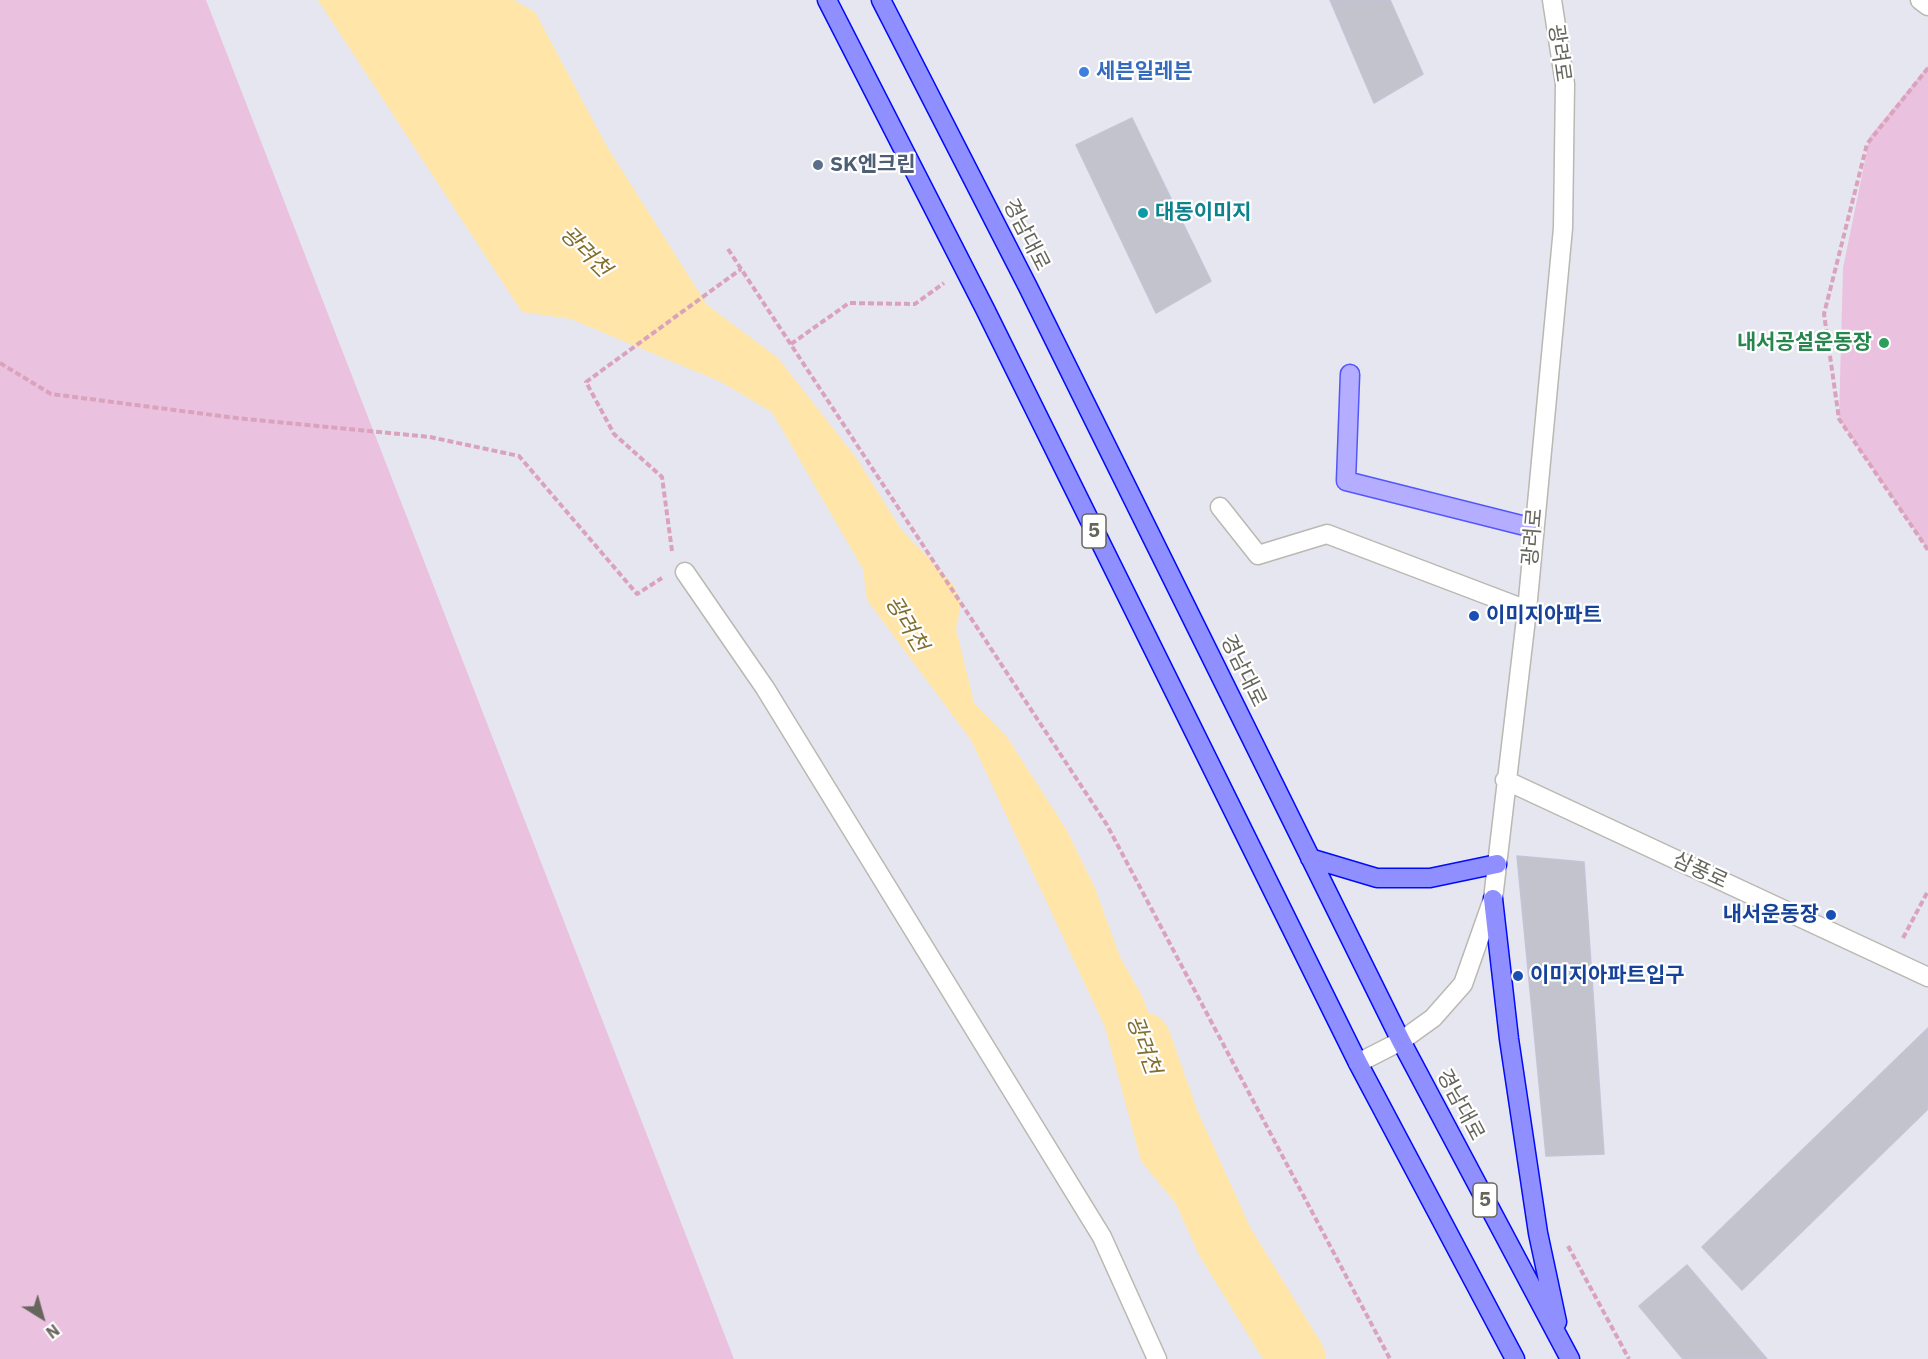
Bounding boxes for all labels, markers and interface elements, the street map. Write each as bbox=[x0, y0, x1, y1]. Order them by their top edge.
street label: 광려로 bbox=[1542, 23, 1576, 83]
place label: 세븐일레븐 bbox=[1096, 59, 1193, 85]
marker: 세븐일레븐 bbox=[1077, 65, 1091, 79]
place label: SK엔크린 bbox=[830, 152, 916, 178]
marker: SK엔크린 bbox=[811, 158, 825, 172]
street label: 경남대로 bbox=[997, 195, 1055, 275]
place label: 대동이미지 bbox=[1155, 200, 1252, 226]
marker: 대동이미지 bbox=[1136, 206, 1150, 220]
water label: 광려천 bbox=[554, 221, 616, 283]
place label: 내서공설운동장 bbox=[1737, 330, 1872, 356]
marker: 내서공설운동장 bbox=[1877, 336, 1891, 350]
street label: 광려로 bbox=[1518, 507, 1548, 567]
road number: 5 bbox=[1082, 514, 1106, 548]
water label: 광려천 bbox=[879, 591, 933, 657]
place label: 이미지아파트 bbox=[1486, 603, 1602, 629]
marker: 이미지아파트 bbox=[1467, 609, 1481, 623]
street label: 경남대로 bbox=[1215, 631, 1271, 711]
street label: 삼풍로 bbox=[1668, 847, 1732, 895]
place label: 내서운동장 bbox=[1722, 902, 1819, 928]
marker: 내서운동장 bbox=[1824, 908, 1838, 922]
place label: 이미지아파트입구 bbox=[1530, 963, 1685, 989]
marker: 이미지아파트입구 bbox=[1511, 969, 1525, 983]
water label: 광려천 bbox=[1120, 1012, 1166, 1078]
street label: 경남대로 bbox=[1431, 1065, 1489, 1145]
road number: 5 bbox=[1473, 1183, 1497, 1217]
north arrow bbox=[12, 1287, 72, 1347]
text: N bbox=[42, 1320, 63, 1343]

